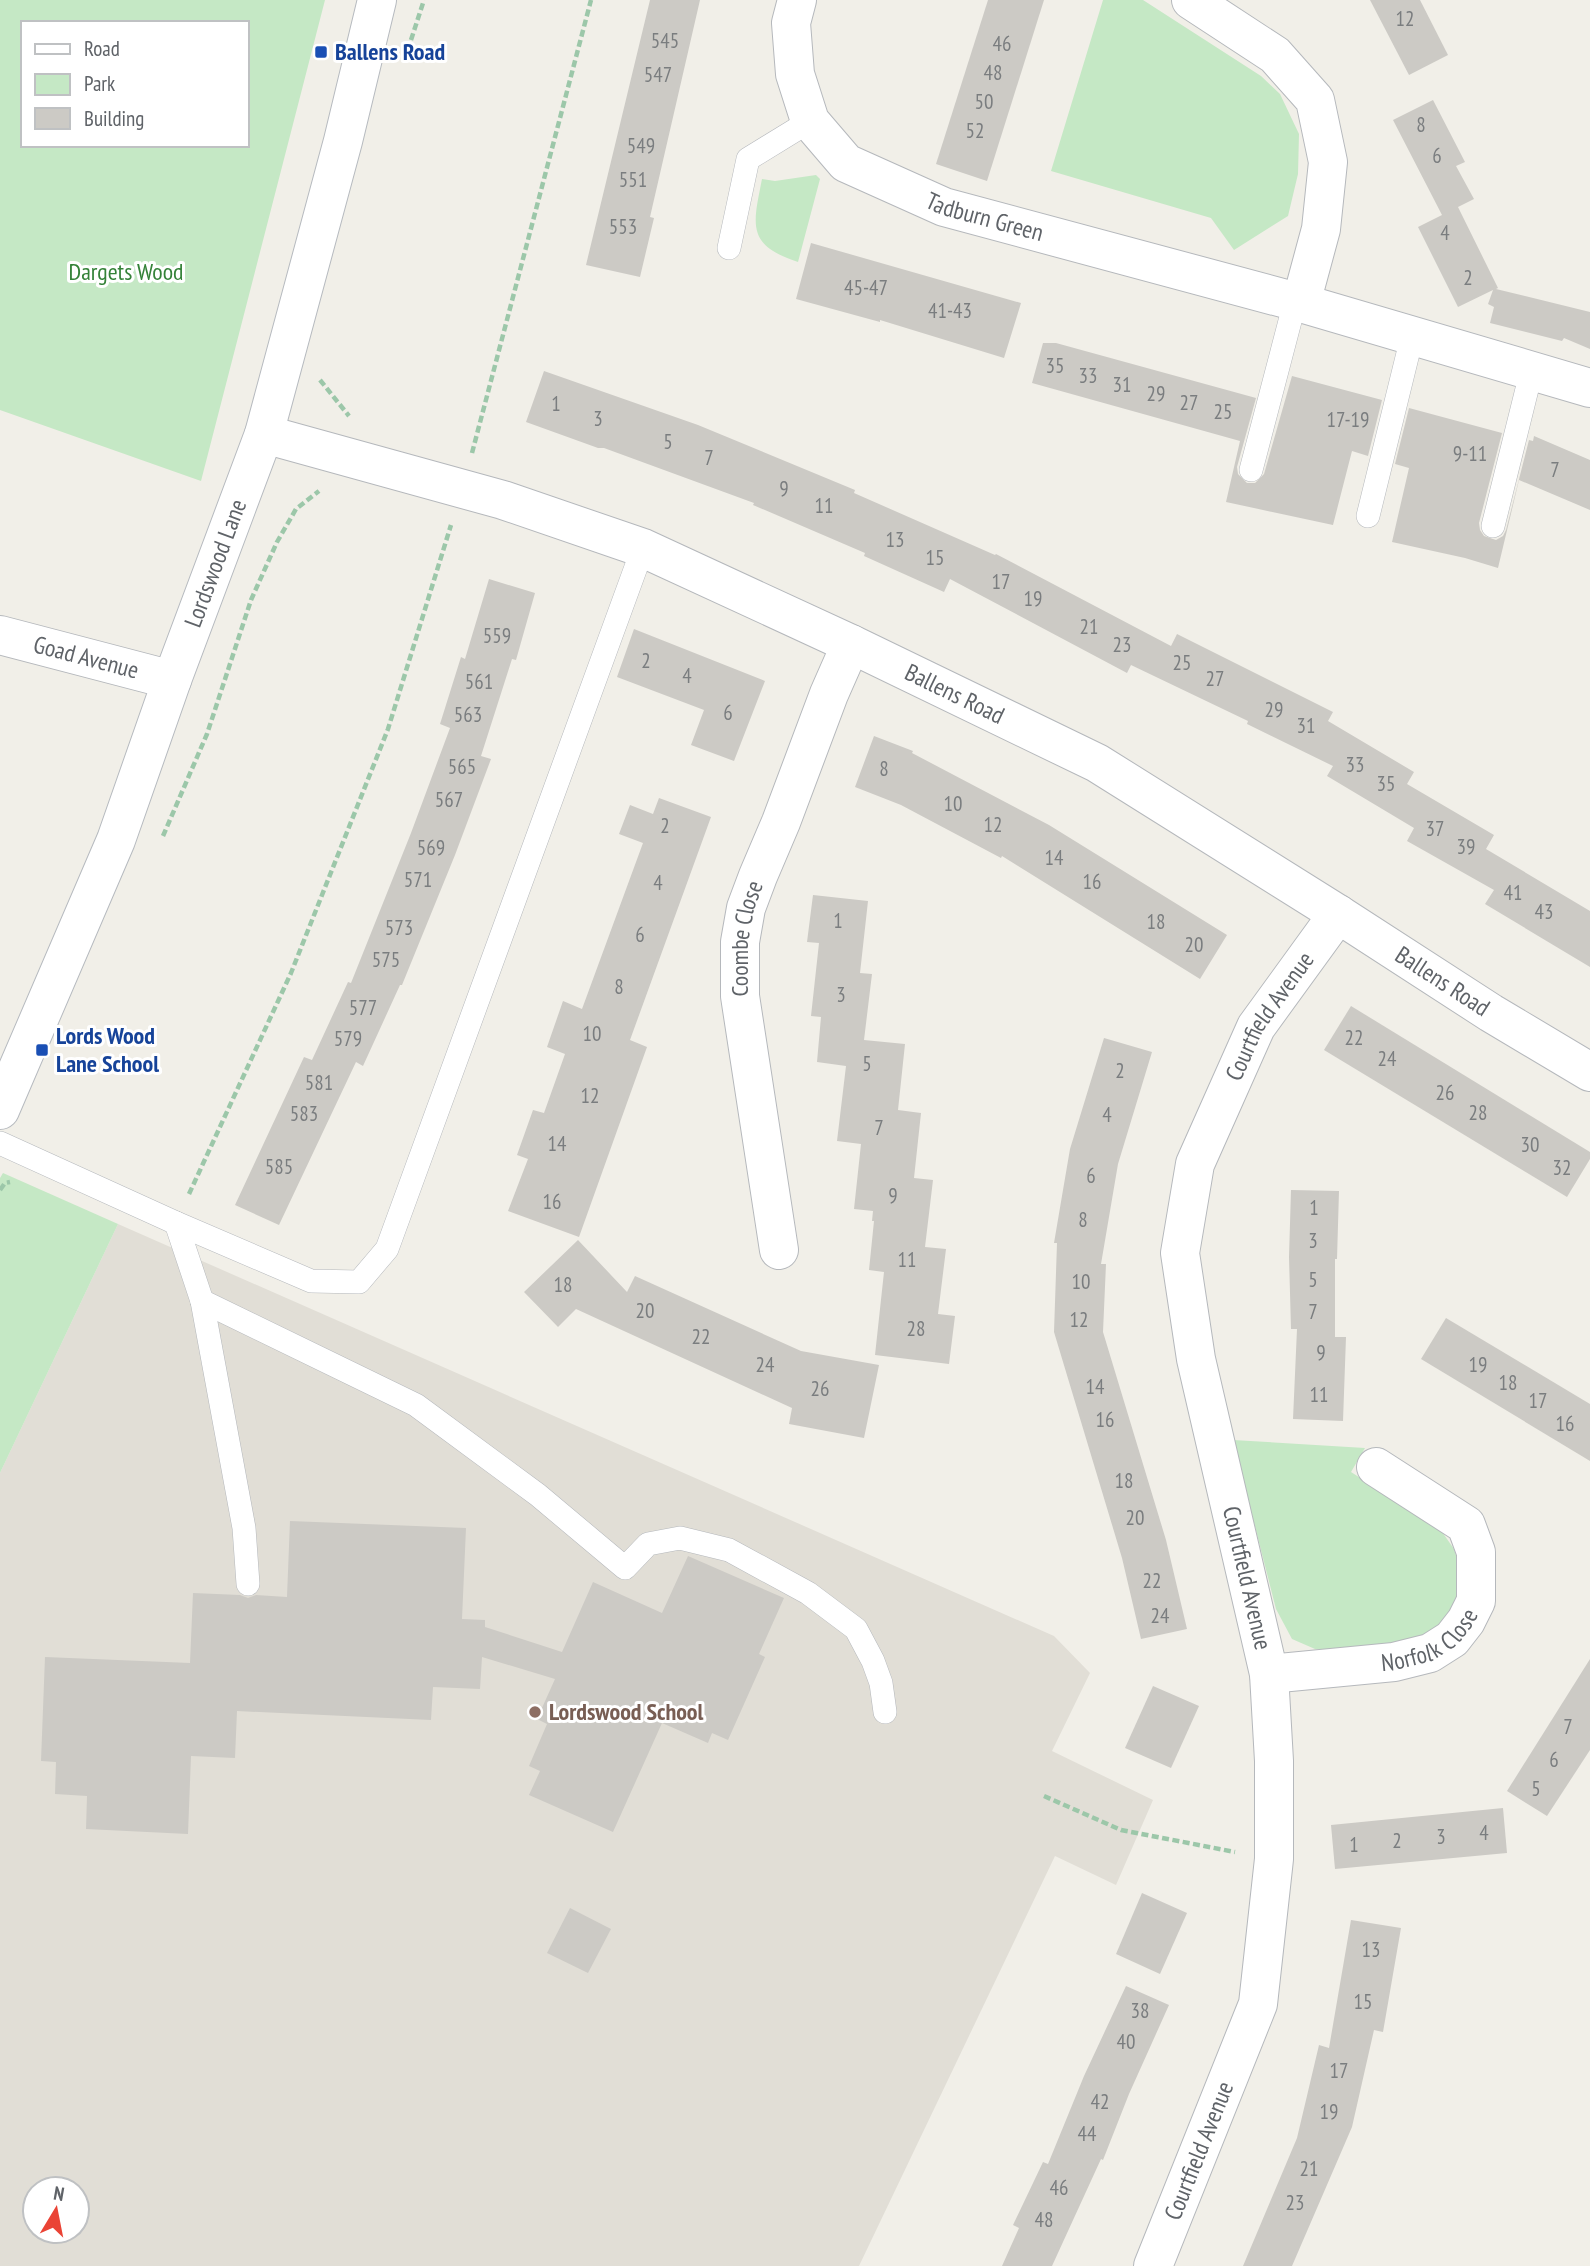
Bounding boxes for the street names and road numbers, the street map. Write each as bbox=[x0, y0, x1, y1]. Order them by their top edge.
street label: Tadburn Green bbox=[921, 185, 1047, 248]
street label: Lordswood Lane bbox=[177, 495, 253, 631]
street label: Goad Avenue bbox=[30, 628, 142, 686]
street label: Ballens Road bbox=[900, 656, 1010, 731]
street label: Coombe Close bbox=[724, 876, 770, 997]
street label: Ballens Road bbox=[1389, 939, 1496, 1023]
street label: Courtfield Avenue bbox=[1218, 945, 1321, 1085]
street label: Courtfield Avenue bbox=[1216, 1503, 1279, 1653]
street label: Norfolk Close bbox=[1380, 1603, 1485, 1678]
street label: Courtfield Avenue bbox=[1157, 2077, 1240, 2224]

